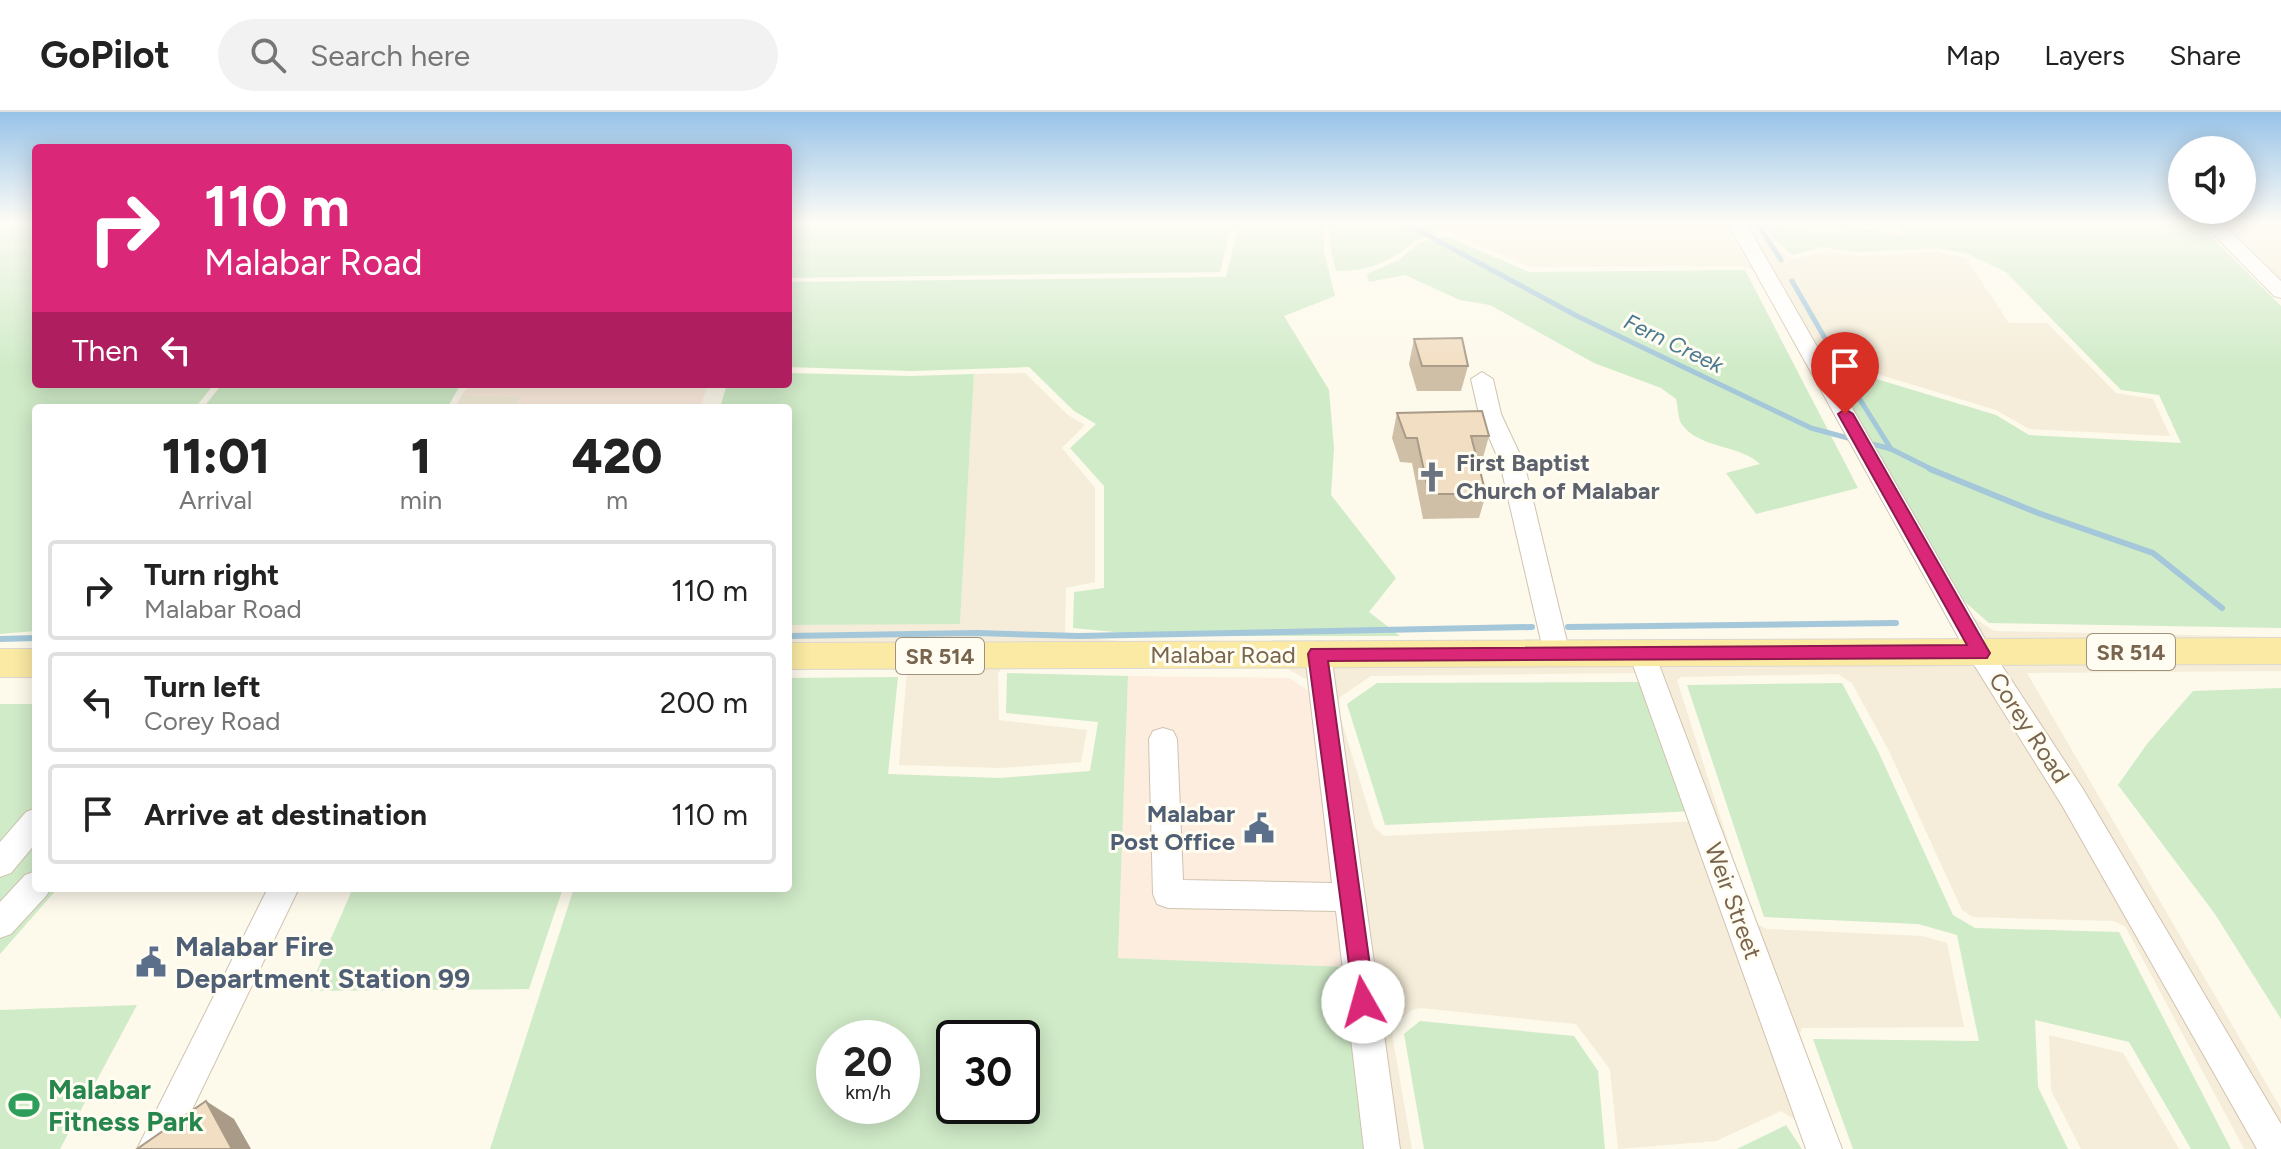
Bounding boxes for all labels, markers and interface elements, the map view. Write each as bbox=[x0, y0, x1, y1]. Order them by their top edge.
search box bbox=[218, 19, 778, 91]
text: GoPilot bbox=[40, 32, 170, 78]
icon: search bbox=[246, 33, 290, 77]
text: Search here bbox=[310, 37, 470, 74]
text: Map bbox=[1946, 38, 2000, 72]
text: Layers bbox=[2044, 38, 2125, 72]
text: Share bbox=[2169, 38, 2241, 72]
map controls bbox=[2168, 136, 2256, 224]
button: sound bbox=[2168, 136, 2256, 224]
text: 110 m bbox=[204, 173, 350, 240]
icon: right bbox=[72, 176, 176, 280]
text: Malabar Road bbox=[204, 241, 422, 284]
water label: Fern Creek bbox=[1620, 308, 1729, 380]
icon: left bbox=[154, 328, 198, 372]
text: Then bbox=[72, 332, 138, 369]
pin bbox=[1811, 332, 1879, 414]
icon: arrive bbox=[1823, 344, 1867, 388]
text: 11:01 bbox=[162, 427, 270, 485]
text: 1 bbox=[411, 427, 431, 485]
text: 420 bbox=[572, 427, 662, 485]
place label: First Baptist Church of Malabar bbox=[1456, 448, 1660, 505]
church icon: First Baptist Church of Malabar bbox=[1415, 460, 1449, 494]
text: Arrival bbox=[179, 484, 253, 516]
text: min bbox=[400, 484, 442, 516]
text: m bbox=[606, 484, 628, 516]
text: Turn right bbox=[144, 556, 279, 593]
icon: right bbox=[76, 568, 120, 612]
text: 110 m bbox=[671, 572, 748, 609]
text: Malabar Road bbox=[144, 593, 302, 625]
road number: SR 514 bbox=[2087, 634, 2175, 670]
road number: SR 514 bbox=[896, 638, 984, 674]
street label: Malabar Road bbox=[1150, 640, 1296, 669]
street label: Corey Road bbox=[1983, 667, 2076, 788]
text: Turn left bbox=[144, 668, 261, 705]
icon: left bbox=[76, 680, 120, 724]
text: 200 m bbox=[660, 684, 748, 721]
text: Corey Road bbox=[144, 705, 280, 737]
icon: arrive bbox=[76, 792, 120, 836]
text: Arrive at destination bbox=[144, 796, 427, 833]
text: 110 m bbox=[671, 796, 748, 833]
place label: Malabar Post Office bbox=[1110, 799, 1235, 856]
public building icon: Malabar Post Office bbox=[1242, 811, 1276, 845]
street label: Weir Street bbox=[1699, 839, 1768, 963]
place label: Malabar Fire Department Station 99 bbox=[175, 929, 470, 995]
public building icon: Malabar Fire Department Station 99 bbox=[134, 945, 168, 979]
position arrow bbox=[1321, 960, 1405, 1044]
speed limit sign: 30 bbox=[936, 1020, 1040, 1124]
text: 20 bbox=[843, 1038, 893, 1086]
place label: Malabar Fitness Park bbox=[48, 1072, 203, 1138]
text: km/h bbox=[845, 1080, 891, 1104]
sports icon: Malabar Fitness Park bbox=[7, 1088, 41, 1122]

